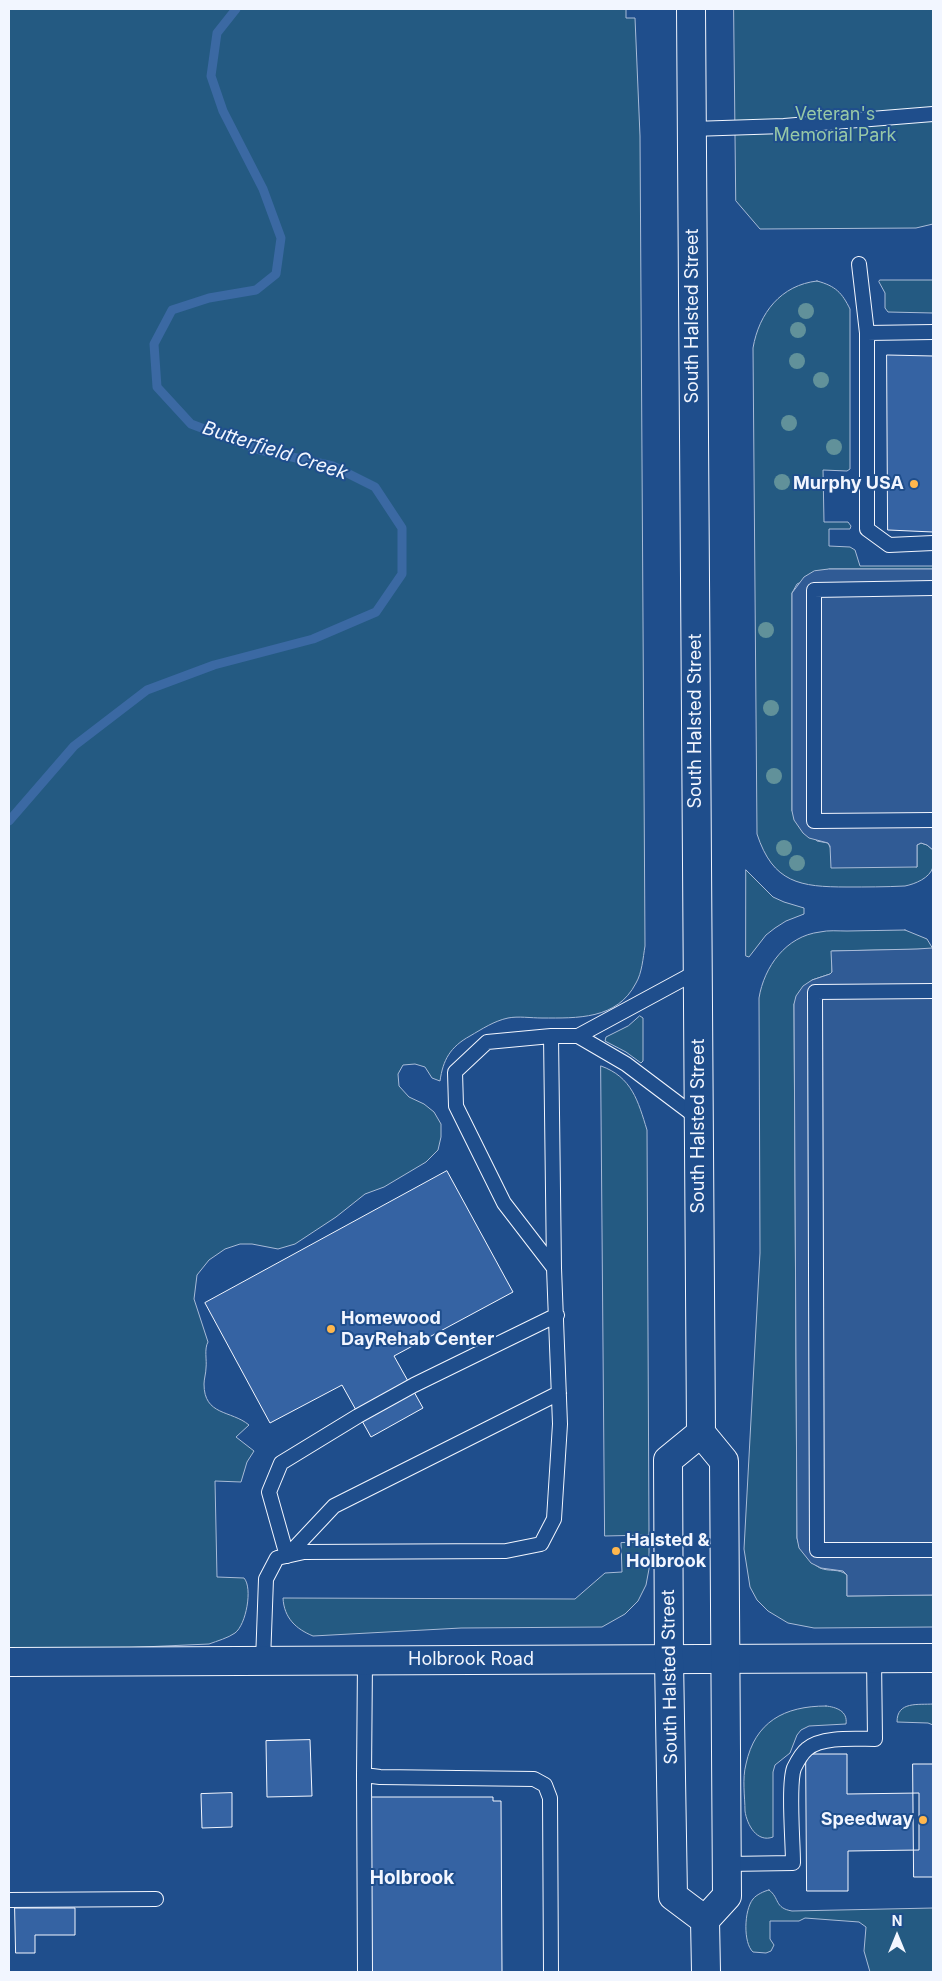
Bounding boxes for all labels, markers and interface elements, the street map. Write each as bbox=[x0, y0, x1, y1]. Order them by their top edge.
park label: Veteran's Memorial Park bbox=[774, 104, 896, 146]
street label: South Halsted Street bbox=[682, 228, 704, 404]
water label: Butterfield Creek bbox=[200, 417, 350, 485]
place label: Murphy USA bbox=[793, 473, 904, 495]
marker: Murphy USA bbox=[908, 478, 920, 490]
street label: South Halsted Street bbox=[685, 633, 707, 809]
street label: South Halsted Street bbox=[688, 1038, 710, 1214]
place label: Homewood DayRehab Center bbox=[341, 1308, 494, 1350]
marker: Homewood DayRehab Center bbox=[325, 1323, 337, 1335]
place label: Halsted & Holbrook bbox=[626, 1530, 710, 1572]
marker: Halsted & Holbrook bbox=[610, 1545, 622, 1557]
street label: South Halsted Street bbox=[658, 1589, 682, 1765]
street label: Holbrook Road bbox=[408, 1649, 534, 1671]
place label: Speedway bbox=[821, 1809, 913, 1831]
marker: Speedway bbox=[917, 1814, 929, 1826]
district label: Holbrook bbox=[370, 1867, 454, 1889]
north arrow bbox=[872, 1911, 922, 1961]
text: N bbox=[892, 1912, 902, 1929]

